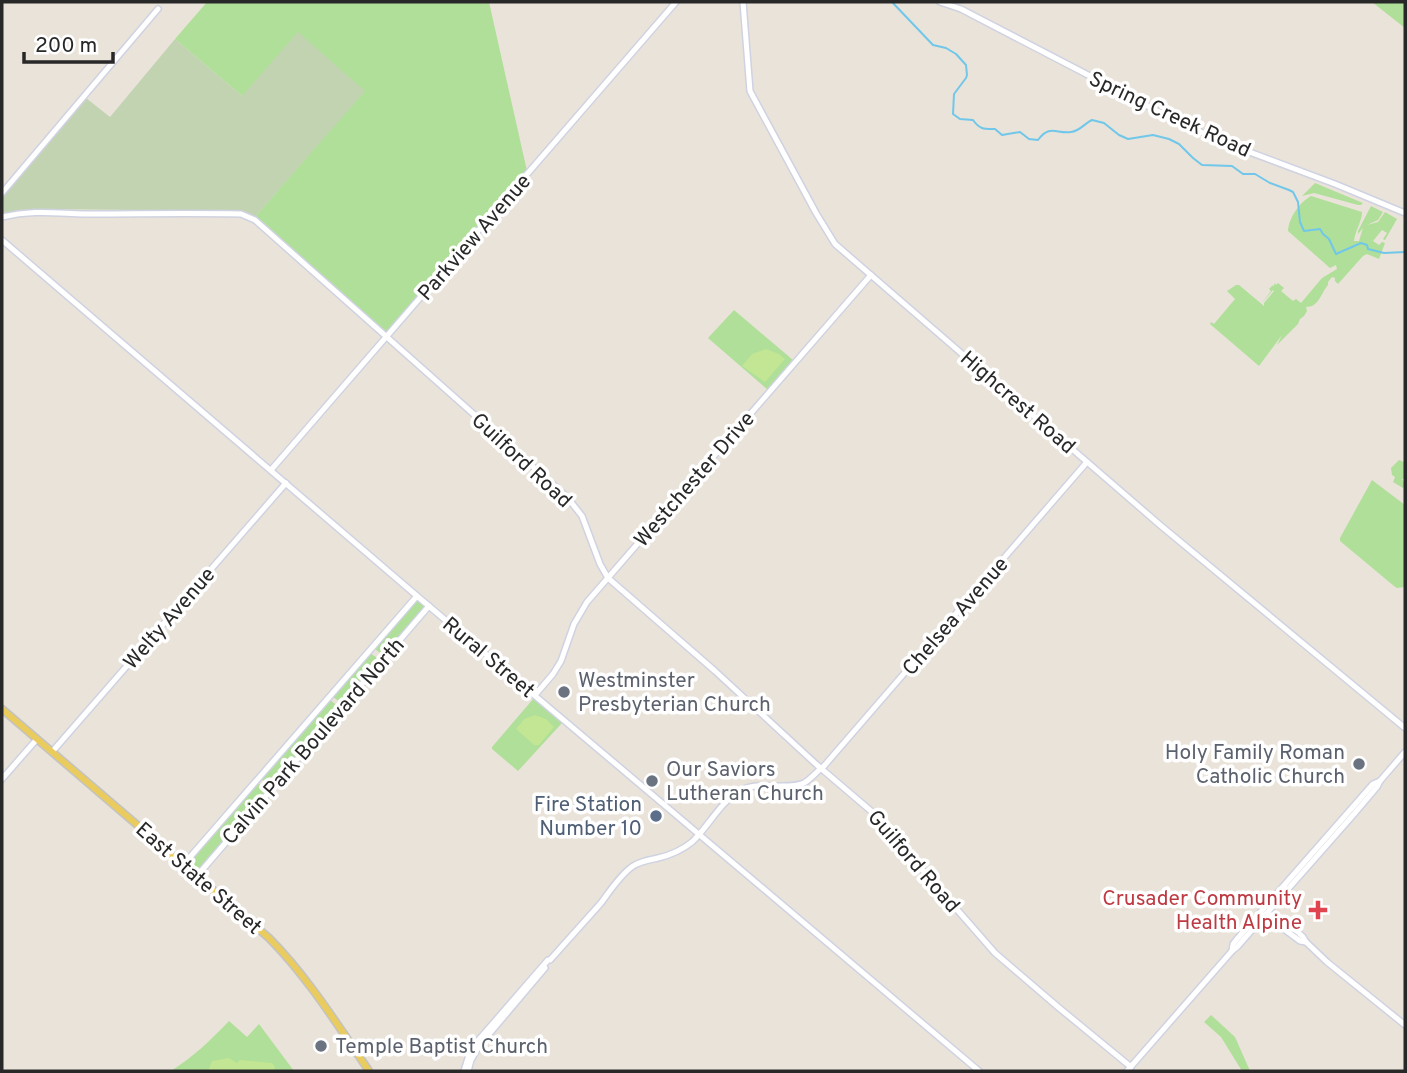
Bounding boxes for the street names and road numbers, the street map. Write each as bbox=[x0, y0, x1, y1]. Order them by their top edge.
street label: Spring Creek Road bbox=[1084, 66, 1255, 165]
street label: Parkview Avenue bbox=[413, 169, 538, 307]
street label: Highcrest Road bbox=[954, 346, 1080, 461]
street label: Westchester Drive bbox=[629, 407, 761, 553]
street label: Guilford Road bbox=[465, 408, 577, 515]
street label: Chelsea Avenue bbox=[897, 552, 1015, 682]
street label: Welty Avenue bbox=[118, 562, 222, 676]
street label: Rural Street bbox=[436, 612, 540, 705]
street label: Calvin Park Boulevard North bbox=[217, 633, 411, 851]
street label: Guilford Road bbox=[861, 805, 965, 919]
street label: East State Street bbox=[129, 817, 267, 941]

